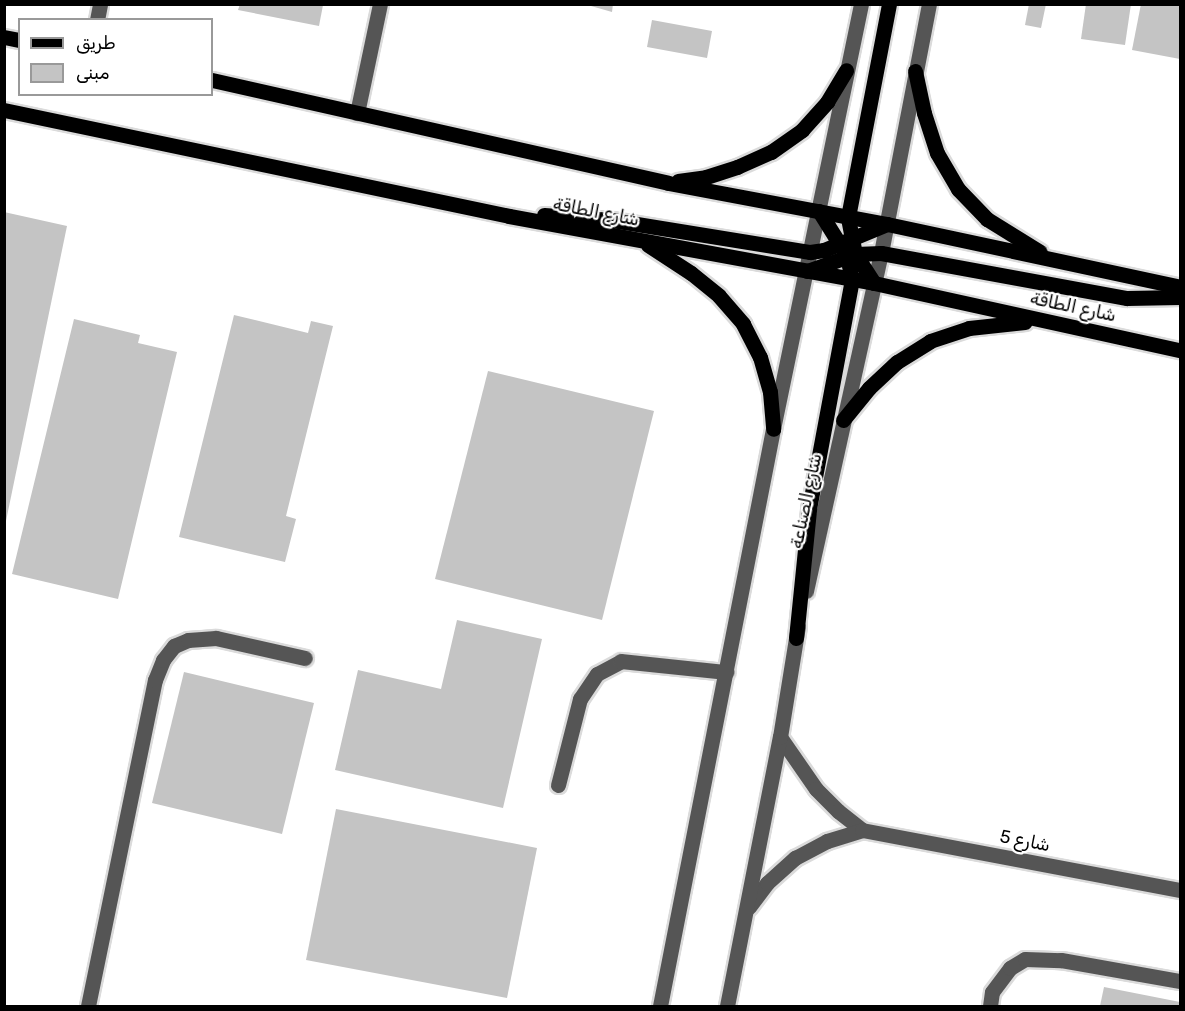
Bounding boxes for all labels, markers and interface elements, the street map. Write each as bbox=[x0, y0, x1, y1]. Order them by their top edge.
legend bbox=[18, 18, 213, 96]
text: طريق bbox=[76, 32, 116, 54]
text: مبنى bbox=[76, 62, 110, 84]
street label: شارع الطاقة bbox=[551, 193, 641, 231]
street label: شارع الطاقة bbox=[1028, 287, 1118, 327]
street label: شارع الصناعة bbox=[785, 451, 827, 551]
street label: شارع 5 bbox=[998, 826, 1052, 856]

